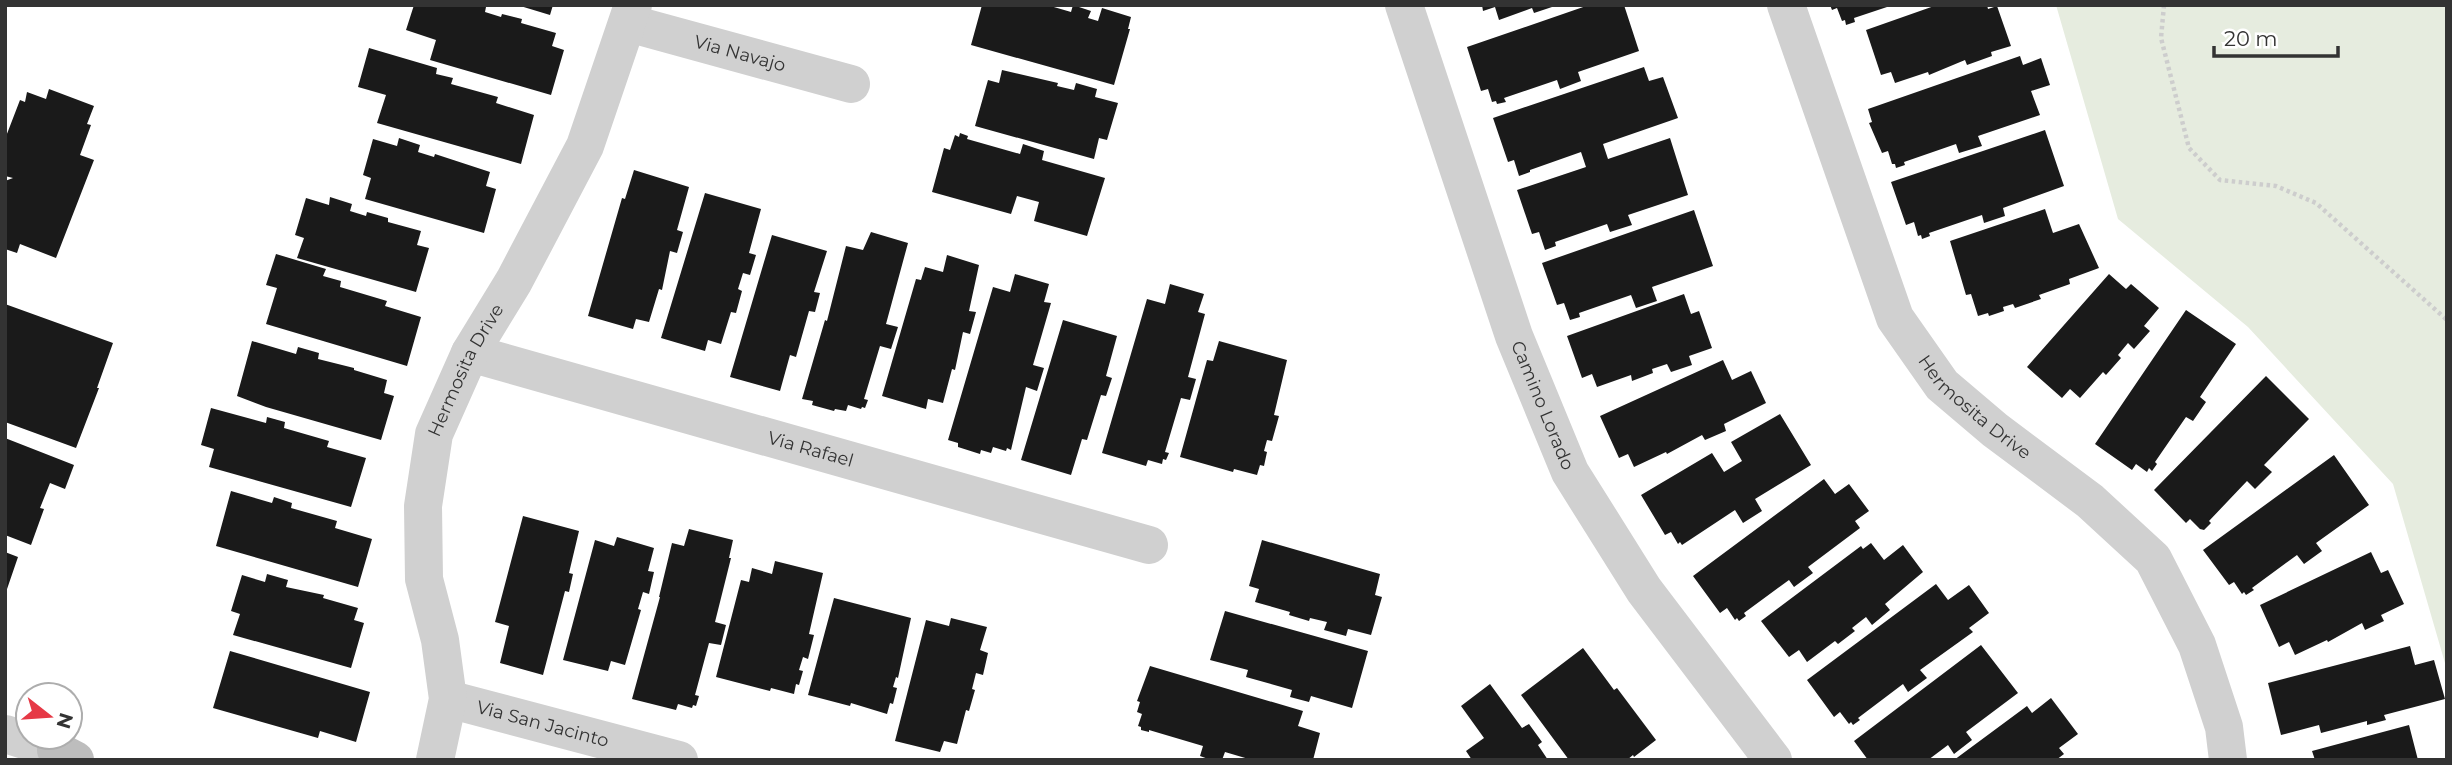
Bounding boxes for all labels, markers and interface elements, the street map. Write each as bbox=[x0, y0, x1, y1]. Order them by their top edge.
scale bar bbox=[2214, 14, 2338, 58]
text: 20 m bbox=[2224, 26, 2278, 51]
street label: Via Navajo bbox=[692, 31, 788, 77]
street label: Hermosita Drive bbox=[423, 300, 508, 440]
street label: Camino Lorado bbox=[1506, 338, 1579, 473]
street label: Hermosita Drive bbox=[1913, 351, 2035, 464]
street label: Via Rafael bbox=[765, 427, 856, 472]
north arrow bbox=[14, 681, 84, 751]
street label: Via San Jacinto bbox=[474, 696, 611, 752]
text: N bbox=[52, 710, 78, 732]

